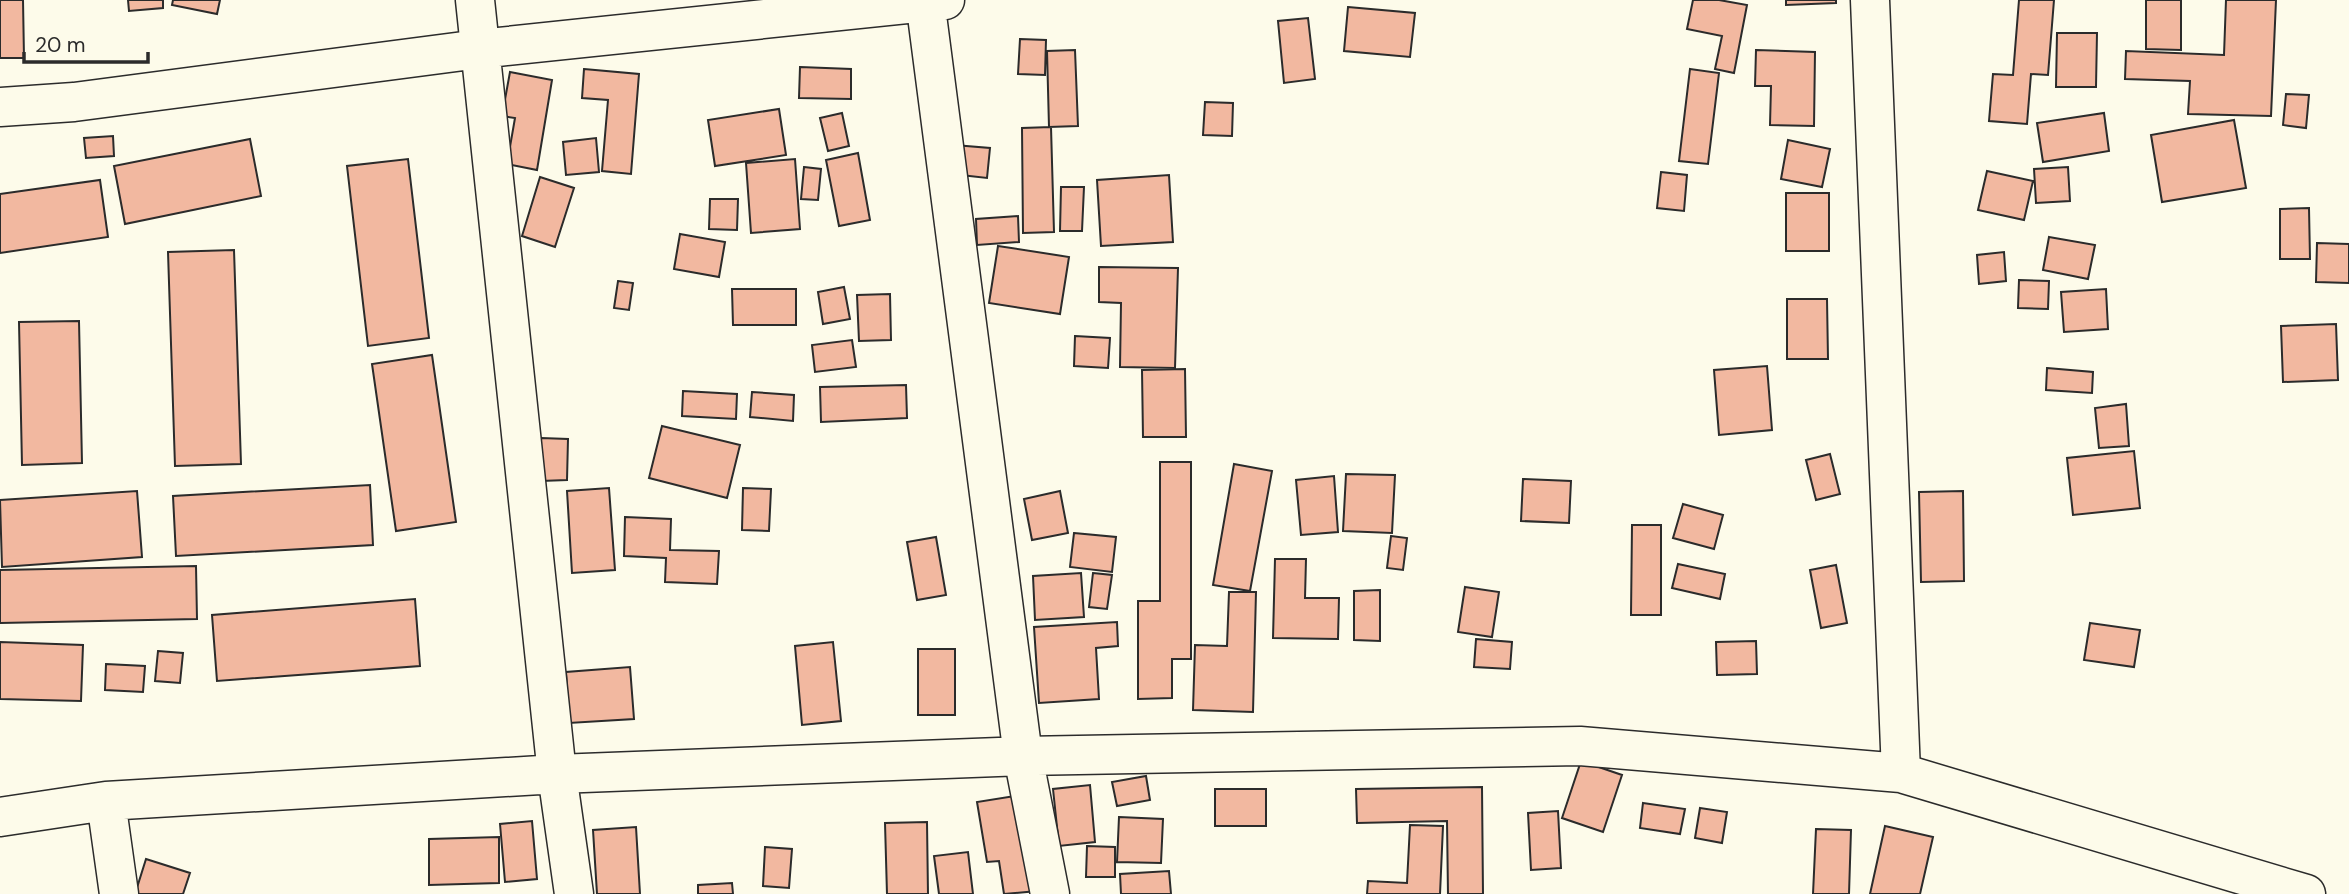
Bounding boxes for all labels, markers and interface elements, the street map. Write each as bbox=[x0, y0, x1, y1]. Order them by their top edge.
scale bar bbox=[24, 21, 149, 65]
text: 20 m bbox=[35, 31, 86, 59]

